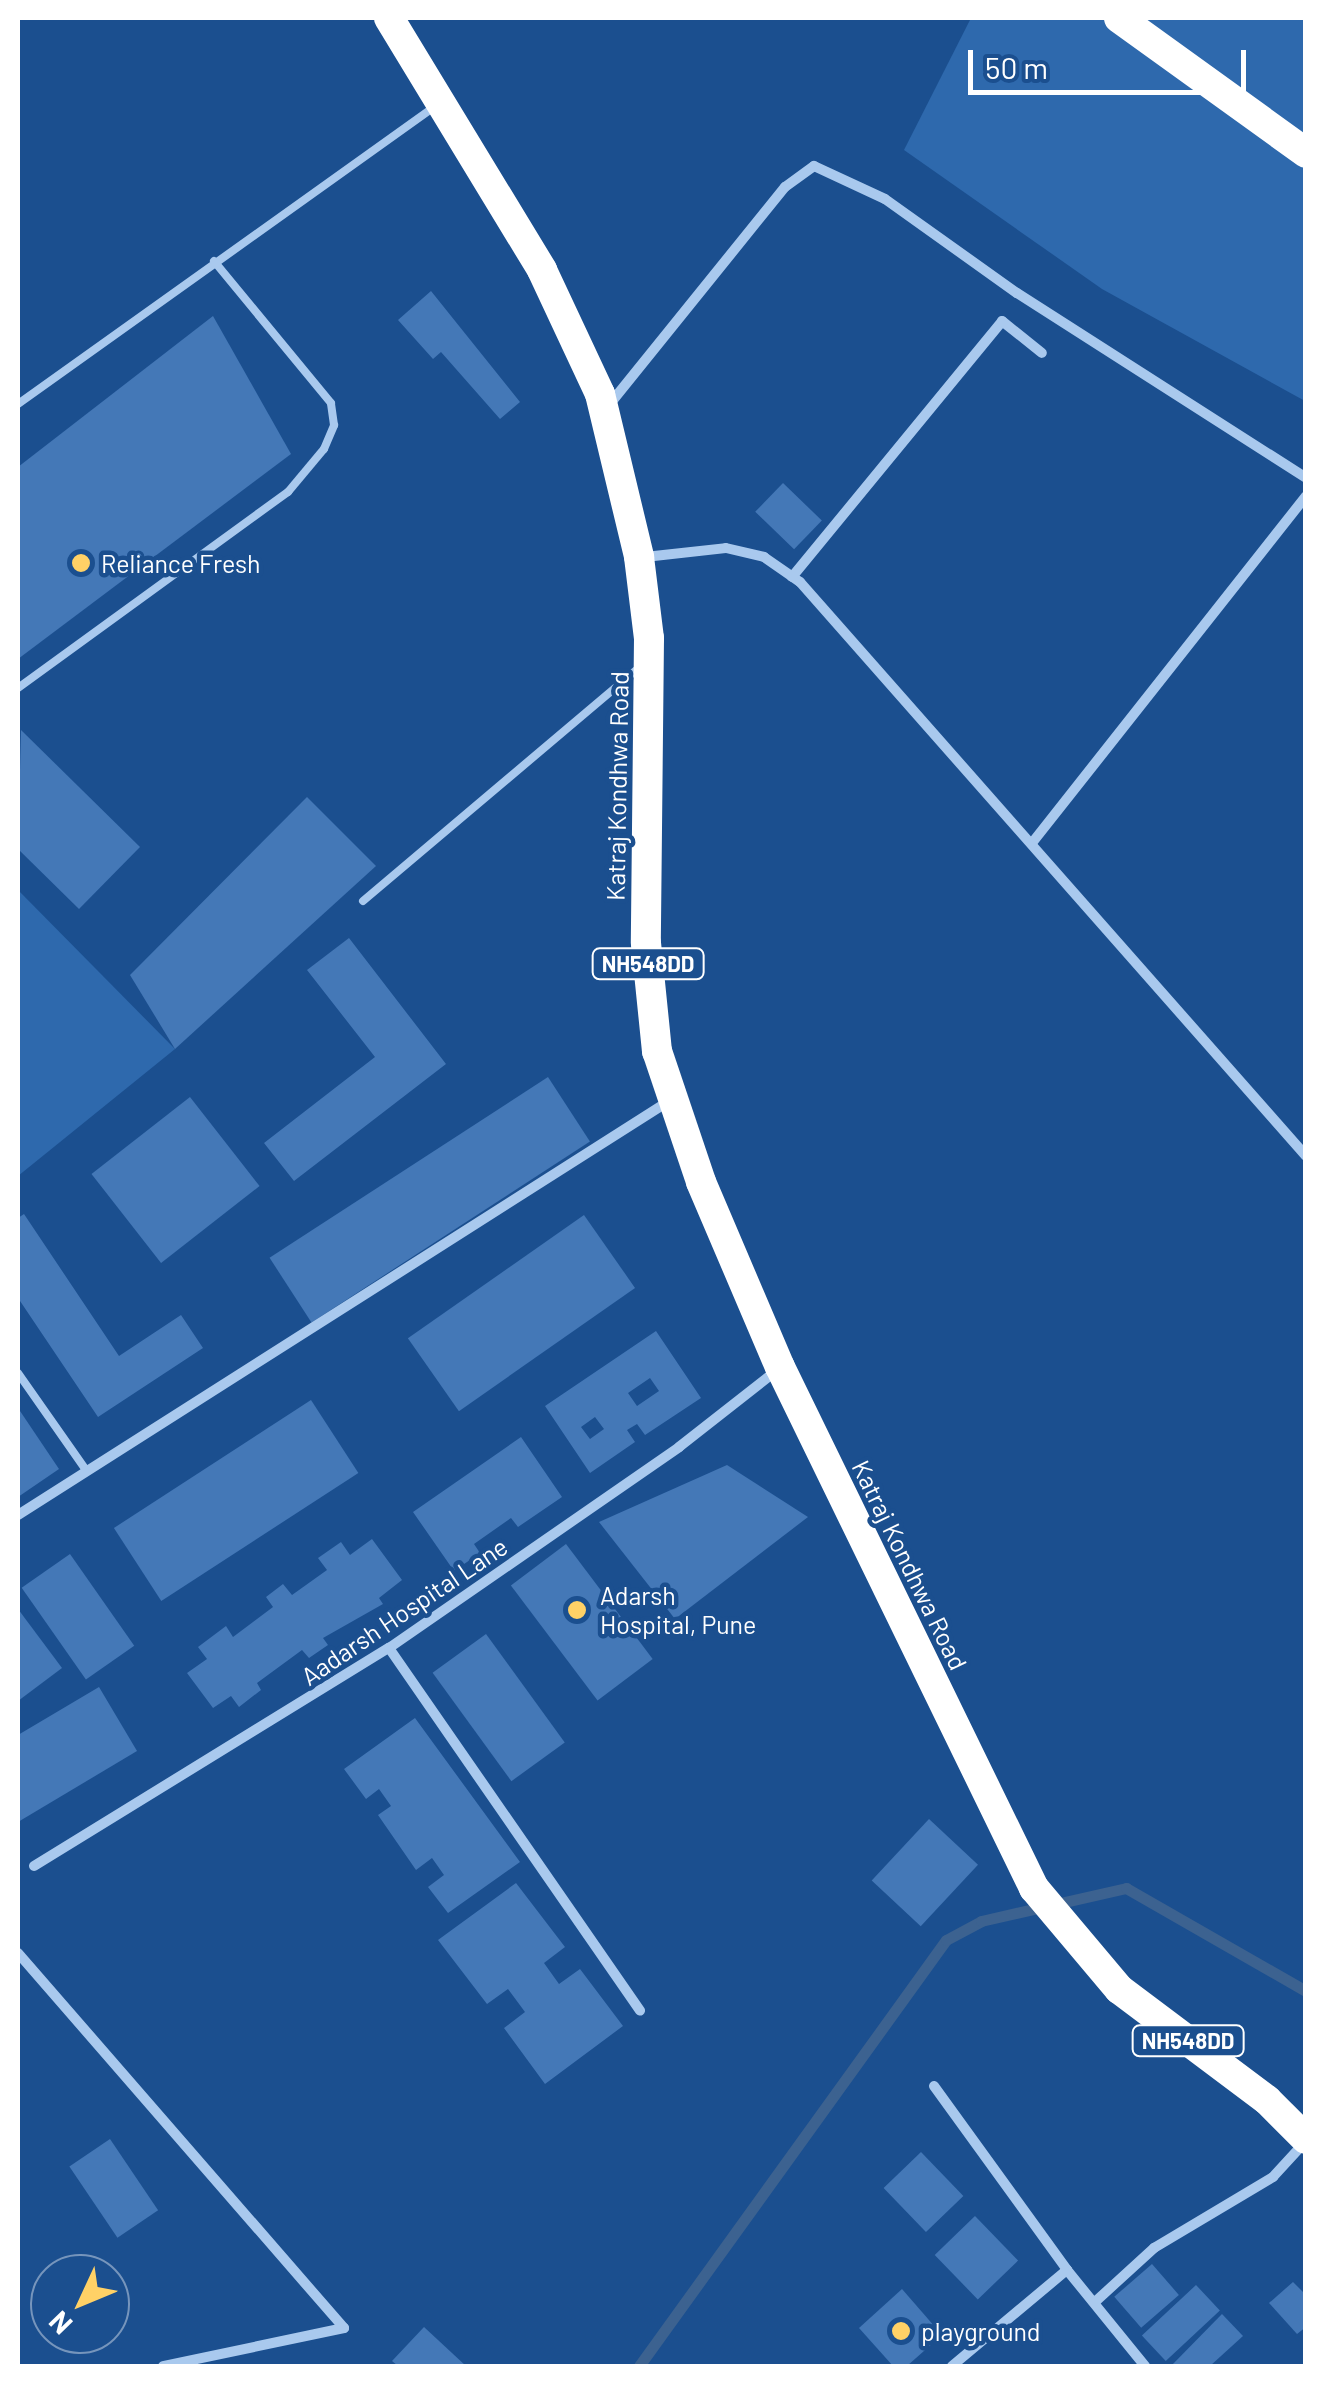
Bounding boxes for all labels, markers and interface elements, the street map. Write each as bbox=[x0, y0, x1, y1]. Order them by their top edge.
scale bar bbox=[973, 30, 1250, 92]
text: 50 m bbox=[985, 49, 1048, 85]
place label: Reliance Fresh bbox=[101, 548, 260, 578]
marker: Reliance Fresh bbox=[70, 552, 92, 574]
street label: Katraj Kondhwa Road bbox=[600, 671, 634, 901]
road number: NH548DD bbox=[590, 947, 706, 981]
street label: Katraj Kondhwa Road bbox=[846, 1455, 974, 1675]
street label: Aadarsh Hospital Lane bbox=[295, 1531, 513, 1691]
place label: Adarsh Hospital, Pune bbox=[600, 1581, 756, 1640]
marker: Adarsh Hospital, Pune bbox=[564, 1597, 590, 1623]
road number: NH548DD bbox=[1130, 2024, 1246, 2058]
north arrow bbox=[30, 2254, 130, 2354]
text: N bbox=[41, 2305, 79, 2342]
place label: playground bbox=[921, 2316, 1040, 2346]
marker: playground bbox=[890, 2320, 912, 2342]

